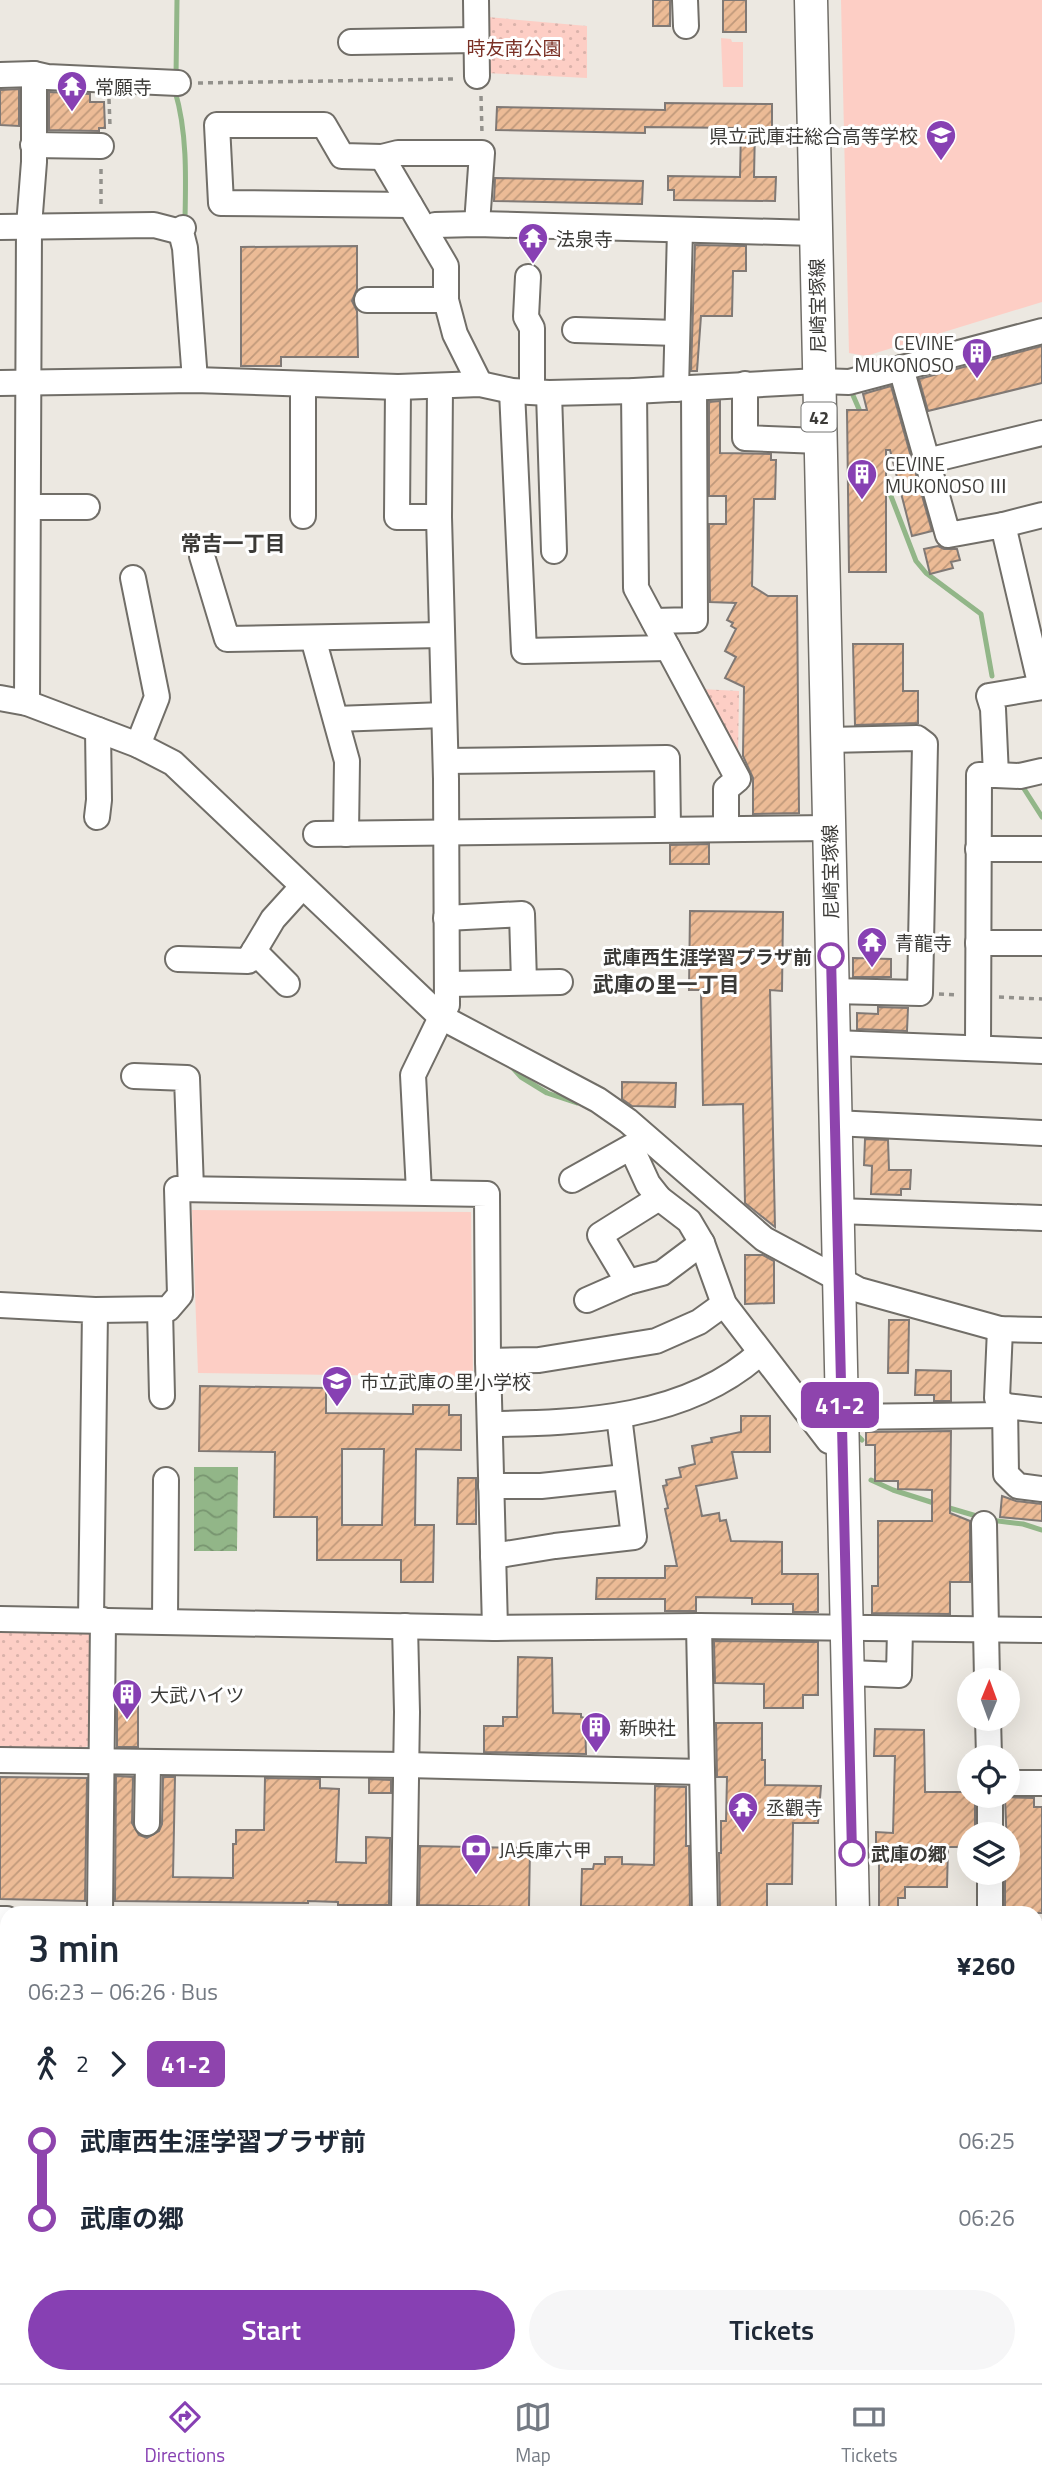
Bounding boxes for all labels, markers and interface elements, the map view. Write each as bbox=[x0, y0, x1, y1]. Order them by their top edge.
park label: 時友南公園 bbox=[466, 33, 562, 62]
temple icon: 常願寺 bbox=[55, 69, 89, 113]
place label: 常願寺 bbox=[95, 72, 152, 101]
school or university icon: 県立武庫荘総合高等学校 bbox=[924, 118, 958, 162]
place label: 県立武庫荘総合高等学校 bbox=[709, 121, 918, 150]
temple icon: 法泉寺 bbox=[516, 221, 550, 265]
place label: 法泉寺 bbox=[556, 224, 613, 253]
street label: 尼崎宝塚線 bbox=[802, 258, 832, 354]
place label: CEVINE MUKONOSO bbox=[855, 328, 954, 379]
building icon: CEVINE MUKONOSO bbox=[960, 336, 994, 380]
road number: 42 bbox=[802, 402, 836, 432]
place label: CEVINE MUKONOSO Ⅲ bbox=[885, 449, 1008, 500]
building icon: CEVINE MUKONOSO Ⅲ bbox=[845, 457, 879, 501]
district label: 常吉一丁目 bbox=[181, 527, 286, 559]
street label: 尼崎宝塚線 bbox=[815, 824, 845, 920]
temple icon: 青龍寺 bbox=[855, 925, 889, 969]
place label: 青龍寺 bbox=[895, 928, 952, 957]
place label: 武庫西生涯学習プラザ前 bbox=[603, 942, 812, 971]
marker: 武庫西生涯学習プラザ前 bbox=[818, 943, 844, 969]
district label: 武庫の里一丁目 bbox=[593, 968, 740, 1000]
school or university icon: 市立武庫の里小学校 bbox=[320, 1364, 354, 1408]
place label: 市立武庫の里小学校 bbox=[360, 1367, 531, 1396]
line badge: 41-2 bbox=[791, 1382, 889, 1428]
text: 41-2 bbox=[815, 1387, 865, 1423]
north arrow bbox=[957, 1668, 1020, 1731]
map controls bbox=[957, 1668, 1020, 1885]
building icon: 大武ハイツ bbox=[110, 1677, 144, 1721]
place label: 大武ハイツ bbox=[150, 1680, 245, 1709]
building icon: 新映社 bbox=[579, 1710, 613, 1754]
place label: 新映社 bbox=[619, 1713, 676, 1742]
button: locate bbox=[957, 1745, 1020, 1808]
temple icon: 丞觀寺 bbox=[726, 1790, 760, 1834]
place label: 丞觀寺 bbox=[766, 1793, 823, 1822]
button: layers bbox=[957, 1822, 1020, 1885]
bank icon: JA兵庫六甲 bbox=[459, 1832, 493, 1876]
place label: JA兵庫六甲 bbox=[499, 1835, 592, 1864]
place label: 武庫の郷 bbox=[871, 1839, 947, 1868]
marker: 武庫の郷 bbox=[839, 1840, 865, 1866]
text: 3 min bbox=[28, 1919, 119, 1977]
text: ¥260 bbox=[957, 1946, 1015, 1985]
text: 06:23 – 06:26 · Bus bbox=[28, 1974, 218, 2009]
icon: walk bbox=[28, 2045, 66, 2083]
icon: forward bbox=[99, 2045, 137, 2083]
text: 2 bbox=[76, 2046, 89, 2081]
text: 41-2 bbox=[161, 2046, 211, 2082]
text: 武庫西生涯学習プラザ前 bbox=[80, 2122, 366, 2161]
text: 06:25 bbox=[958, 2123, 1015, 2158]
text: 武庫の郷 bbox=[80, 2199, 184, 2238]
text: 06:26 bbox=[958, 2200, 1015, 2235]
button: Start bbox=[28, 2290, 515, 2370]
button: Tickets bbox=[529, 2290, 1015, 2370]
tab: Directions bbox=[145, 2398, 225, 2469]
tab: Map bbox=[514, 2398, 552, 2469]
tab: Tickets bbox=[841, 2398, 897, 2469]

